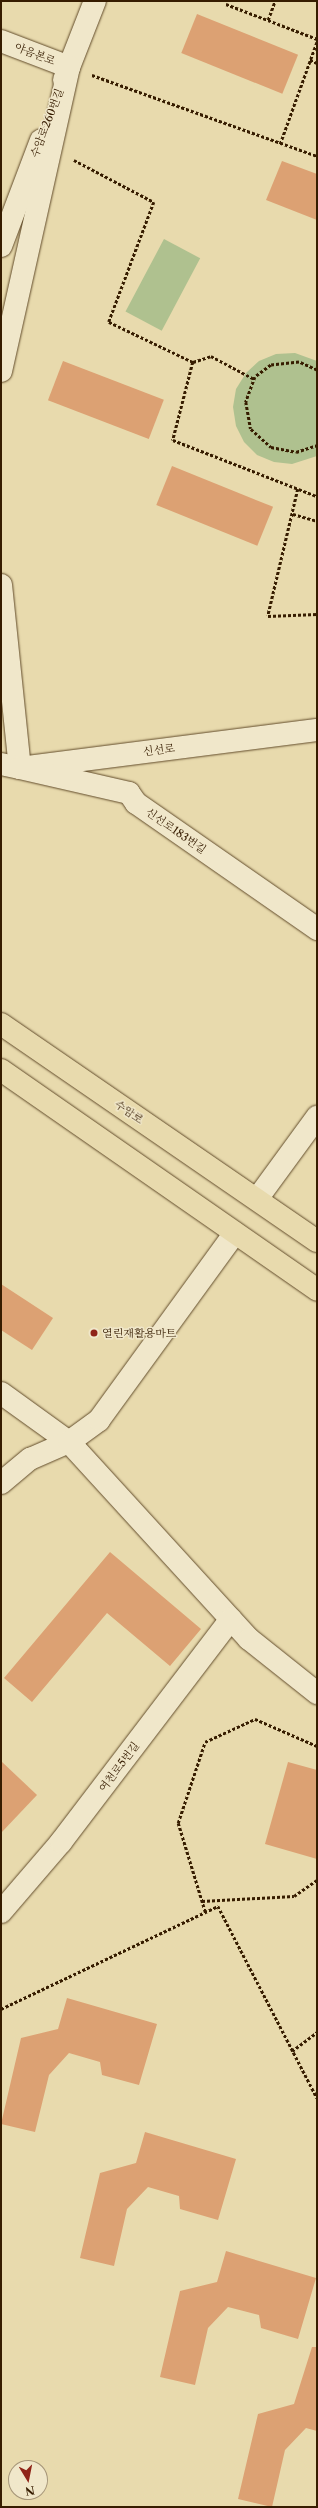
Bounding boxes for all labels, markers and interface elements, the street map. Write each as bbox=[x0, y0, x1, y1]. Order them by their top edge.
street label: 야음본로 bbox=[13, 40, 57, 68]
street label: 수암로260번길 bbox=[28, 87, 66, 159]
street label: 신선로 bbox=[142, 742, 176, 758]
street label: 신선로183번길 bbox=[143, 805, 209, 857]
street label: 수암로 bbox=[112, 1098, 146, 1126]
place label: 열린재활용마트 bbox=[102, 1326, 176, 1340]
marker: 열린재활용마트 bbox=[89, 1328, 99, 1338]
street label: 여천로5번길 bbox=[96, 1739, 142, 1795]
north arrow bbox=[8, 2460, 48, 2500]
text: N bbox=[24, 2483, 36, 2499]

